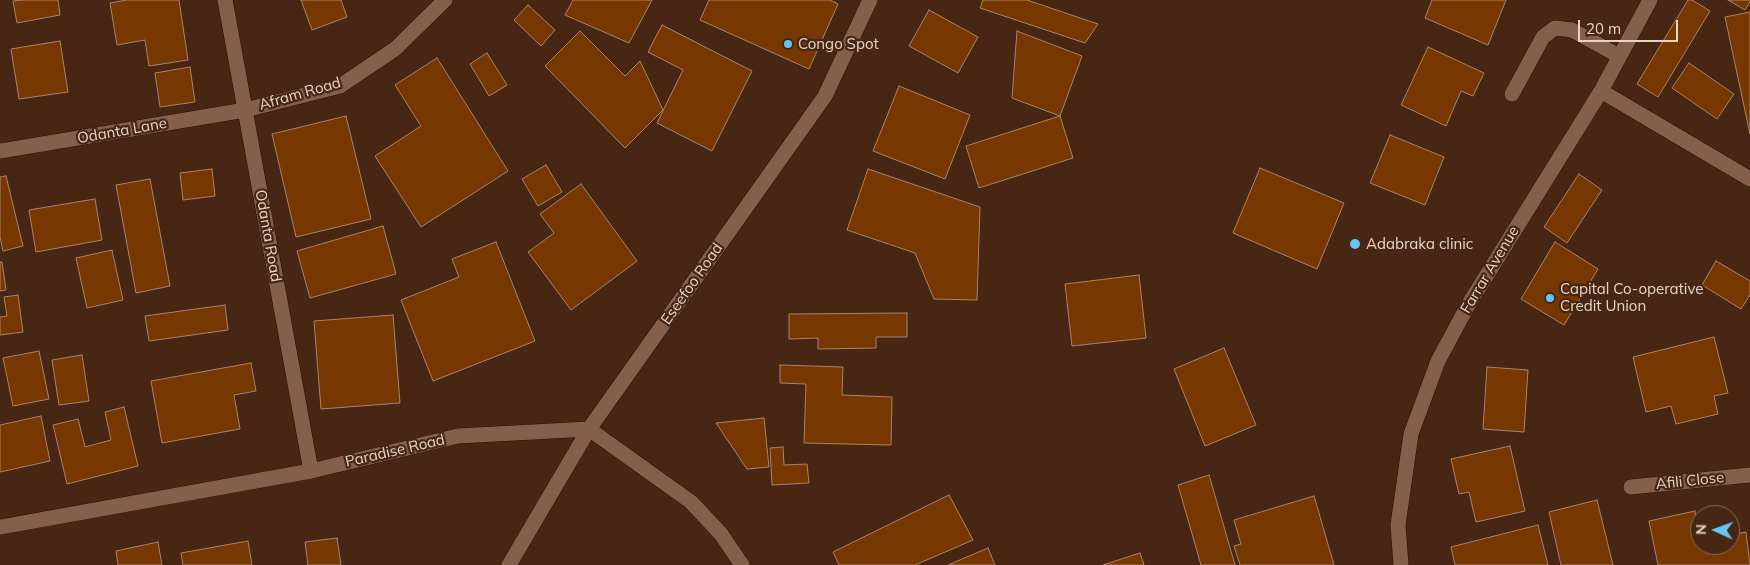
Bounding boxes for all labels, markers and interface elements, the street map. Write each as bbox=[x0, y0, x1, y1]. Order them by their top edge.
scale bar bbox=[1580, 10, 1680, 42]
text: 20 m bbox=[1586, 19, 1621, 38]
place label: Congo Spot bbox=[798, 35, 879, 53]
marker: Congo Spot bbox=[782, 38, 794, 50]
street label: Afram Road bbox=[257, 74, 343, 114]
street label: Odanta Lane bbox=[76, 114, 168, 148]
street label: Odanta Road bbox=[251, 188, 285, 284]
street label: Farrar Avenue bbox=[1457, 223, 1523, 317]
place label: Adabraka clinic bbox=[1366, 235, 1473, 253]
marker: Adabraka clinic bbox=[1348, 237, 1362, 251]
street label: Eseefoo Road bbox=[657, 240, 727, 328]
place label: Capital Co-operative Credit Union bbox=[1560, 280, 1703, 315]
marker: Capital Co-operative Credit Union bbox=[1544, 292, 1556, 304]
street label: Paradise Road bbox=[343, 431, 447, 471]
street label: Afili Close bbox=[1655, 468, 1725, 494]
north arrow bbox=[1690, 505, 1740, 555]
text: N bbox=[1692, 524, 1710, 535]

